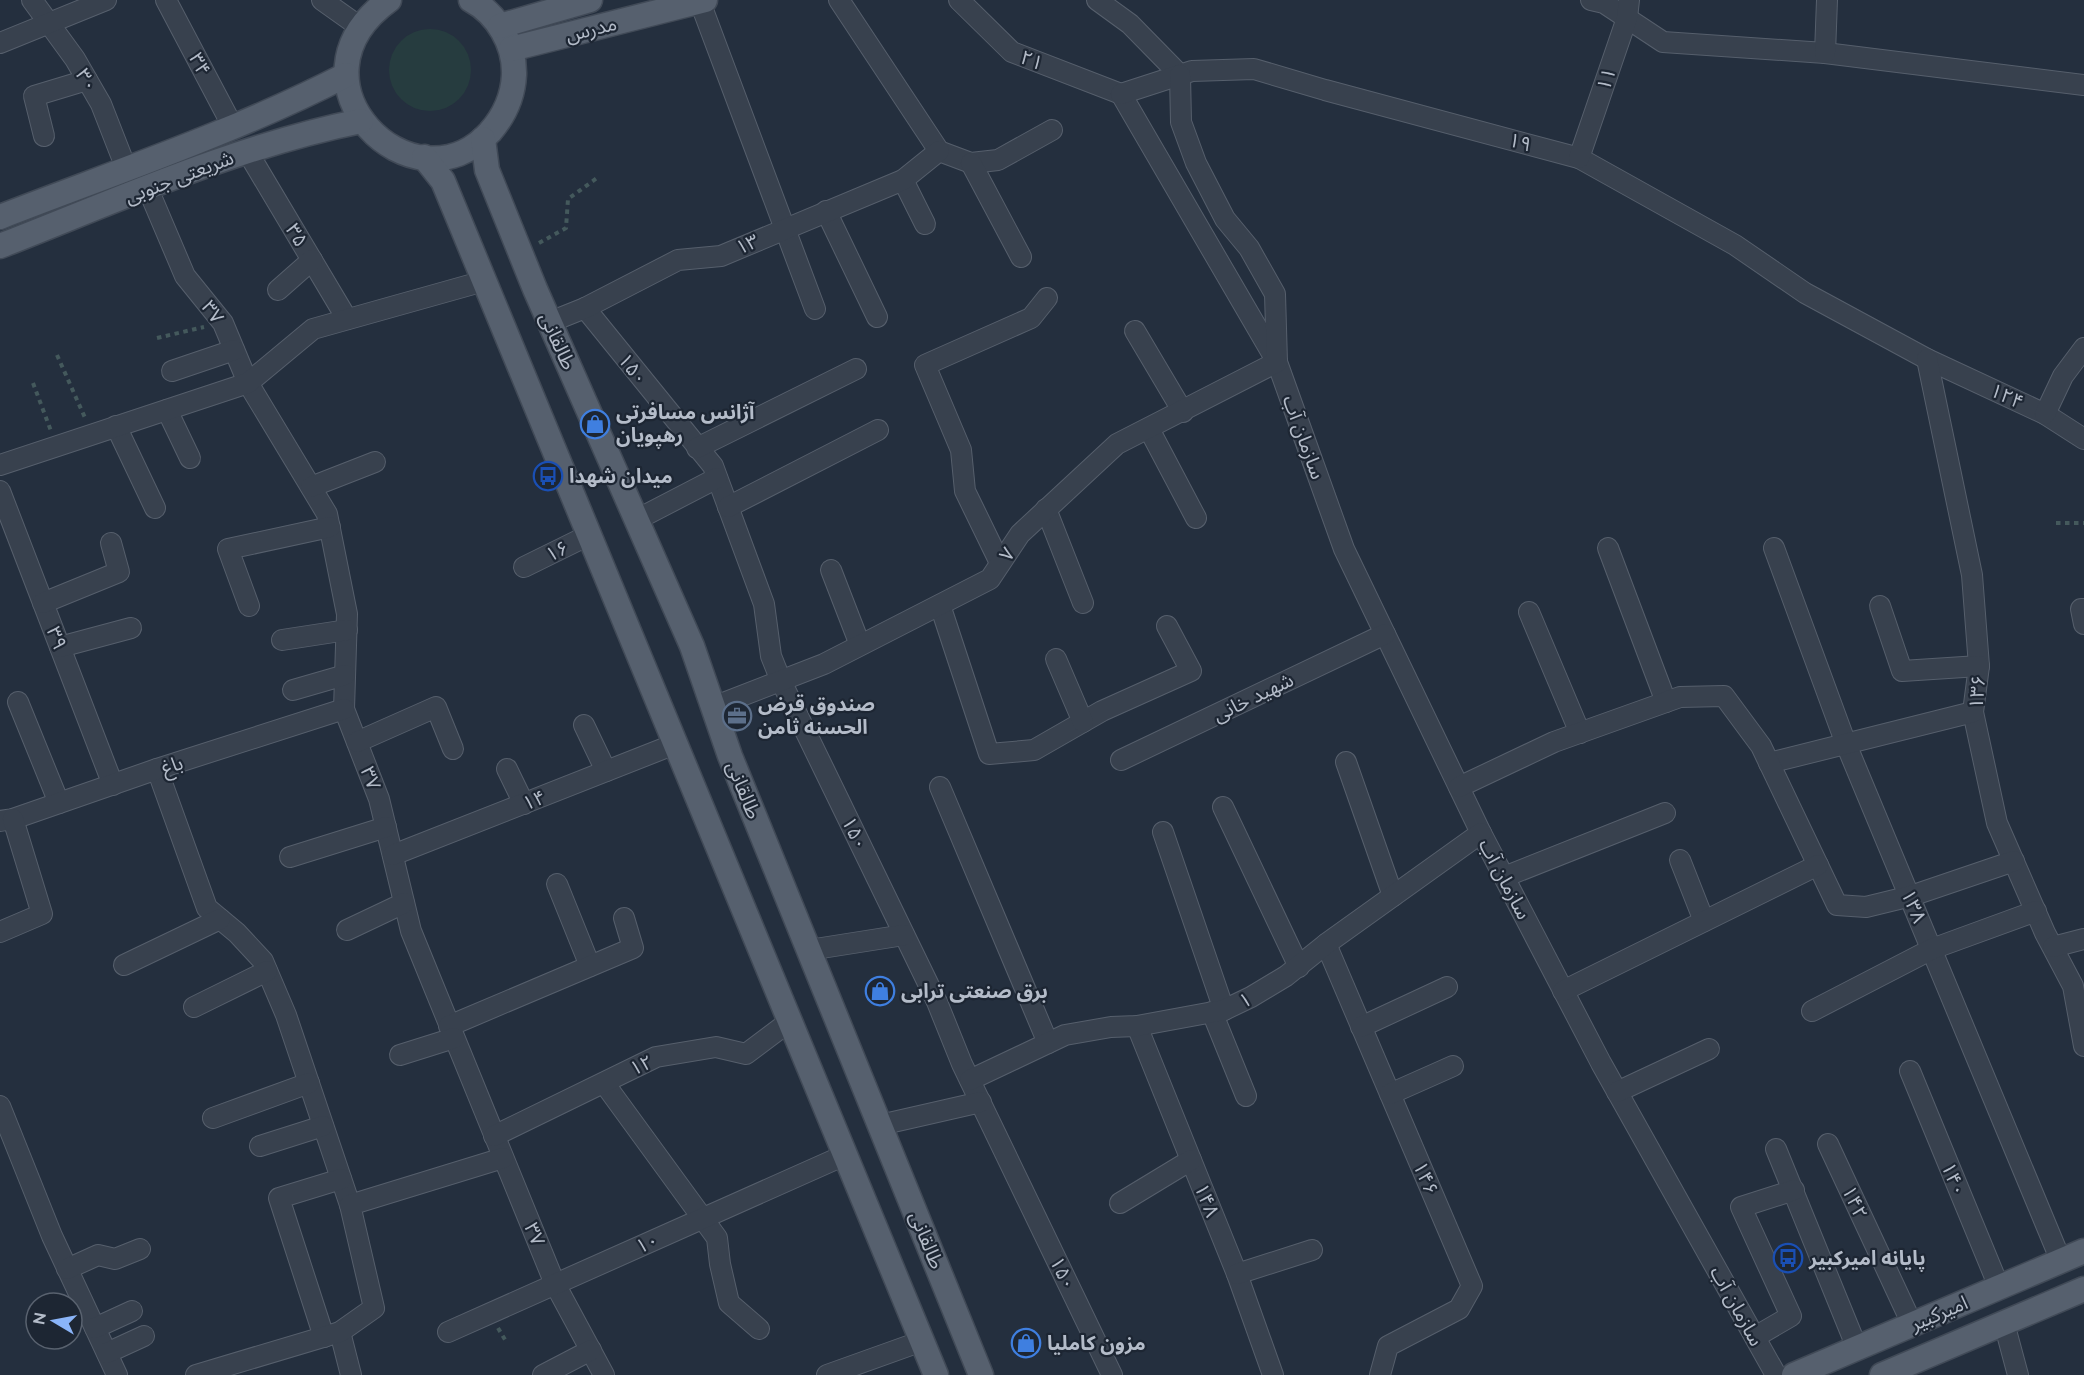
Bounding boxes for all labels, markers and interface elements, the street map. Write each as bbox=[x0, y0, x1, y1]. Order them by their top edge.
street label: مدرس bbox=[563, 11, 619, 47]
street label: ۲۱ bbox=[1017, 45, 1047, 75]
street label: ۳۴ bbox=[184, 48, 216, 80]
street label: ۳۰ bbox=[71, 64, 103, 96]
street label: ۱۱ bbox=[1591, 64, 1621, 94]
street label: ۱۹ bbox=[1506, 127, 1534, 157]
street label: شریعتی جنوبی bbox=[121, 145, 237, 209]
street label: ۳۵ bbox=[281, 219, 313, 251]
street label: ۱۳ bbox=[732, 228, 762, 260]
street label: ۳۷ bbox=[197, 296, 230, 329]
street label: طالقانی bbox=[535, 309, 581, 373]
street label: ۱۵۰ bbox=[613, 348, 653, 390]
street label: ۱۲۴ bbox=[1986, 378, 2028, 414]
street label: سازمان آب bbox=[1278, 392, 1330, 482]
place label: آژانس مسافرتی رهپویان bbox=[616, 400, 755, 449]
shop icon: آژانس مسافرتی رهپویان bbox=[579, 408, 611, 440]
bus stop icon: میدان شهدا bbox=[532, 460, 564, 492]
place label: میدان شهدا bbox=[569, 464, 673, 488]
street label: ۱۶ bbox=[541, 535, 573, 567]
street label: ۷ bbox=[994, 542, 1020, 565]
street label: ۳۹ bbox=[42, 623, 72, 653]
street label: شهید خانی bbox=[1209, 667, 1297, 727]
street label: ۱۳۶ bbox=[1964, 674, 1990, 710]
place label: صندوق قرض الحسنه ثامن bbox=[758, 692, 875, 739]
office icon: صندوق قرض الحسنه ثامن bbox=[721, 700, 753, 732]
street label: باغ bbox=[158, 750, 187, 783]
street label: طالقانی bbox=[722, 758, 766, 822]
street label: ۳۷ bbox=[356, 763, 387, 793]
street label: ۱۴ bbox=[519, 785, 549, 815]
street label: ۱۵۰ bbox=[837, 812, 873, 854]
street label: سازمان آب bbox=[1474, 835, 1536, 923]
street label: ۱۳۸ bbox=[1896, 886, 1932, 927]
shop icon: برق صنعتی ترابی bbox=[864, 975, 896, 1007]
place label: برق صنعتی ترابی bbox=[901, 979, 1048, 1003]
street label: ۱ bbox=[1235, 987, 1255, 1013]
street label: ۱۲ bbox=[626, 1049, 656, 1081]
street label: ۱۴۶ bbox=[1408, 1158, 1444, 1198]
street label: ۱۴۰ bbox=[1936, 1159, 1972, 1199]
street label: ۱۴۸ bbox=[1189, 1180, 1225, 1221]
street label: ۱۴۲ bbox=[1837, 1181, 1873, 1223]
street label: طالقانی bbox=[905, 1208, 949, 1272]
street label: ۳۷ bbox=[519, 1219, 551, 1250]
street label: ۱۰ bbox=[632, 1227, 662, 1259]
bus stop icon: پایانه امیرکبیر bbox=[1772, 1242, 1804, 1274]
place label: پایانه امیرکبیر bbox=[1808, 1246, 1926, 1272]
street label: ۱۵۰ bbox=[1045, 1252, 1081, 1294]
street label: سازمان آب bbox=[1705, 1262, 1769, 1350]
street label: امیرکبیر bbox=[1906, 1290, 1971, 1336]
north arrow bbox=[24, 1291, 84, 1351]
text: N bbox=[29, 1311, 50, 1326]
shop icon: مزون کاملیا bbox=[1010, 1327, 1042, 1359]
place label: مزون کاملیا bbox=[1047, 1331, 1146, 1355]

